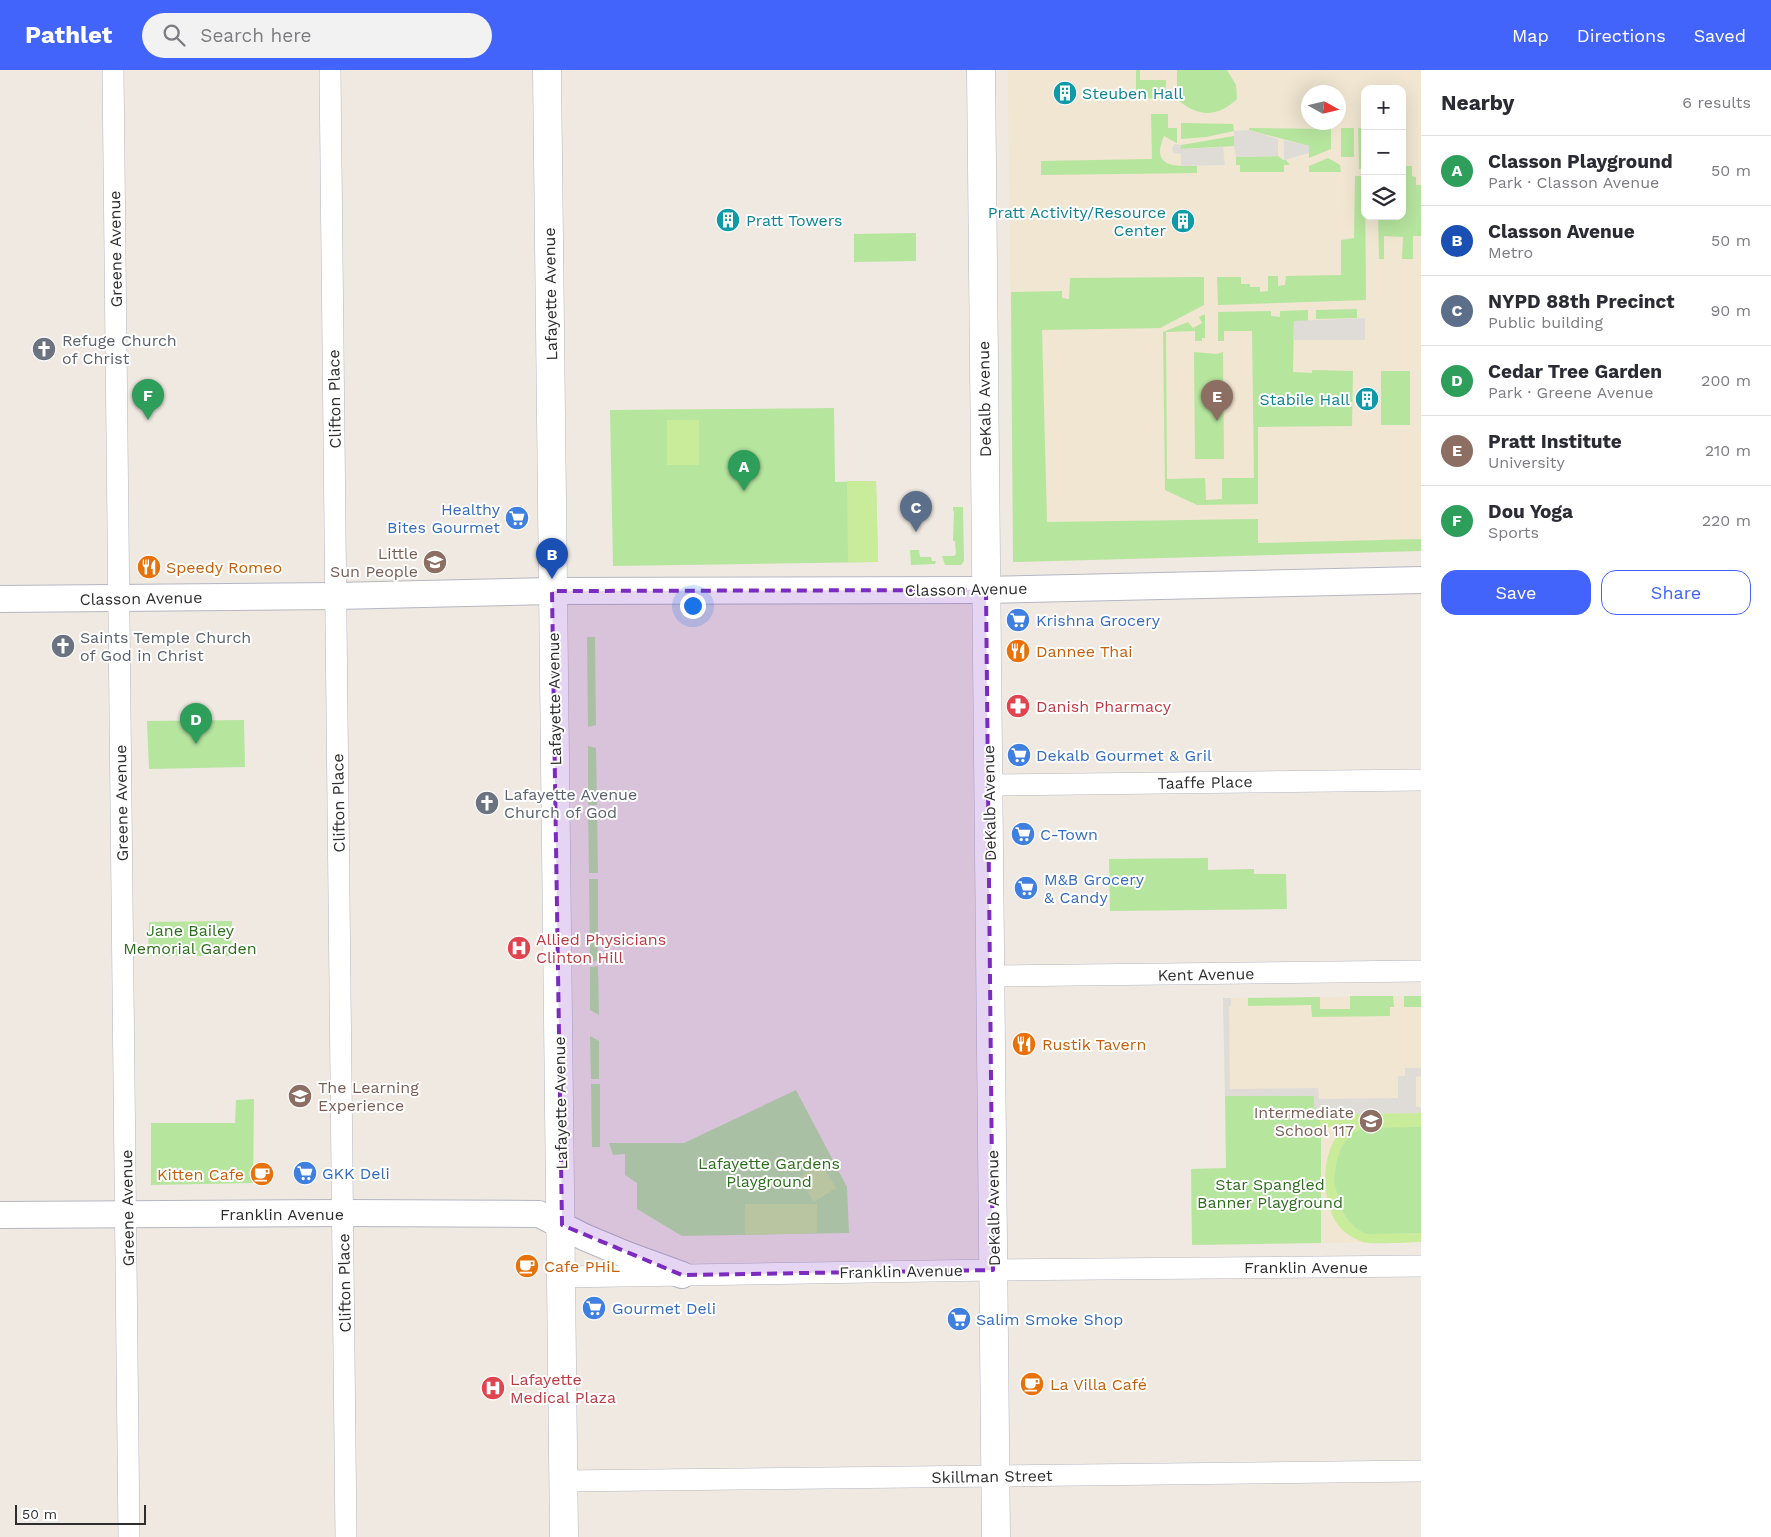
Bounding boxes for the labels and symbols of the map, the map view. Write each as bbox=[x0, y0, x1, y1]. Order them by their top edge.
building icon: Steuben Hall bbox=[1052, 80, 1078, 106]
place label: Steuben Hall bbox=[1082, 84, 1183, 103]
north arrow bbox=[1301, 85, 1346, 130]
street label: Greene Avenue bbox=[105, 190, 126, 308]
place label: Pratt Activity/Resource Center bbox=[988, 203, 1166, 240]
building icon: Pratt Towers bbox=[715, 207, 741, 233]
building icon: Pratt Activity/Resource Center bbox=[1170, 208, 1196, 234]
place label: Pratt Towers bbox=[746, 211, 842, 230]
street label: Lafayette Avenue bbox=[540, 227, 561, 361]
place label: Refuge Church of Christ bbox=[62, 331, 177, 368]
church icon: Refuge Church of Christ bbox=[31, 336, 57, 362]
street label: DeKalb Avenue bbox=[974, 341, 995, 457]
street label: Clifton Place bbox=[324, 349, 345, 449]
pin: F bbox=[132, 379, 164, 420]
pin: E bbox=[1201, 380, 1233, 421]
building icon: Stabile Hall bbox=[1354, 386, 1380, 412]
place label: Stabile Hall bbox=[1260, 390, 1350, 409]
pin: A bbox=[728, 450, 760, 491]
pin: C bbox=[900, 491, 932, 532]
place label: Healthy Bites Gourmet bbox=[387, 500, 501, 537]
supermarket icon: Healthy Bites Gourmet bbox=[504, 505, 530, 531]
pin: B bbox=[536, 538, 568, 579]
place label: Little Sun People bbox=[330, 544, 418, 581]
school or university icon: Little Sun People bbox=[422, 549, 448, 575]
restaurant icon: Speedy Romeo bbox=[136, 554, 162, 580]
place label: Speedy Romeo bbox=[166, 558, 282, 577]
street label: Classon Avenue bbox=[904, 579, 1028, 600]
street label: Classon Avenue bbox=[79, 588, 203, 609]
your location bbox=[680, 593, 706, 619]
supermarket icon: Krishna Grocery bbox=[1005, 607, 1031, 633]
place label: Krishna Grocery bbox=[1036, 611, 1161, 630]
place label: Saints Temple Church of God in Christ bbox=[80, 628, 251, 665]
street label: Lafayette Avenue bbox=[544, 632, 565, 766]
church icon: Saints Temple Church of God in Christ bbox=[50, 633, 76, 659]
restaurant icon: Dannee Thai bbox=[1005, 638, 1031, 664]
place label: Dannee Thai bbox=[1036, 642, 1132, 661]
pharmacy icon: Danish Pharmacy bbox=[1005, 693, 1031, 719]
place label: Danish Pharmacy bbox=[1036, 697, 1172, 716]
pin: D bbox=[180, 703, 212, 744]
supermarket icon: Dekalb Gourmet & Gril bbox=[1006, 742, 1032, 768]
street label: Greene Avenue bbox=[111, 744, 132, 862]
street label: DeKalb Avenue bbox=[979, 745, 1000, 861]
place label: Dekalb Gourmet & Gril bbox=[1036, 746, 1212, 765]
street label: Clifton Place bbox=[328, 753, 349, 853]
street label: Taaffe Place bbox=[1157, 772, 1253, 793]
place label: Lafayette Avenue Church of God bbox=[504, 785, 637, 822]
church icon: Lafayette Avenue Church of God bbox=[474, 790, 500, 816]
supermarket icon: C-Town bbox=[1010, 821, 1036, 847]
place label: C-Town bbox=[1040, 825, 1098, 844]
place label: M&B Grocery & Candy bbox=[1044, 870, 1145, 907]
supermarket icon: M&B Grocery & Candy bbox=[1013, 875, 1039, 901]
park label: Jane Bailey Memorial Garden bbox=[123, 921, 257, 958]
place label: Allied Physicians Clinton Hill bbox=[536, 930, 666, 967]
hospital icon: Allied Physicians Clinton Hill bbox=[506, 935, 532, 961]
street label: Kent Avenue bbox=[1157, 964, 1255, 985]
restaurant icon: Rustik Tavern bbox=[1011, 1031, 1037, 1057]
place label: Rustik Tavern bbox=[1042, 1035, 1146, 1054]
street label: Lafayette Avenue bbox=[550, 1036, 571, 1170]
place label: The Learning Experience bbox=[318, 1078, 419, 1115]
school or university icon: The Learning Experience bbox=[287, 1083, 313, 1109]
place label: Intermediate School 117 bbox=[1254, 1103, 1354, 1140]
school or university icon: Intermediate School 117 bbox=[1358, 1108, 1384, 1134]
street label: Greene Avenue bbox=[117, 1149, 138, 1267]
street label: DeKalb Avenue bbox=[983, 1150, 1004, 1266]
park label: Lafayette Gardens Playground bbox=[698, 1154, 840, 1191]
supermarket icon: GKK Deli bbox=[292, 1160, 318, 1186]
cafe icon: Kitten Cafe bbox=[249, 1161, 275, 1187]
place label: GKK Deli bbox=[322, 1164, 390, 1183]
place label: Kitten Cafe bbox=[157, 1165, 244, 1184]
park label: Star Spangled Banner Playground bbox=[1197, 1175, 1343, 1212]
street label: Franklin Avenue bbox=[220, 1205, 344, 1224]
street label: Clifton Place bbox=[334, 1233, 355, 1333]
cafe icon: Cafe PHiL bbox=[514, 1253, 540, 1279]
place label: Cafe PHiL bbox=[544, 1257, 620, 1276]
street label: Franklin Avenue bbox=[1244, 1258, 1368, 1277]
street label: Franklin Avenue bbox=[839, 1261, 963, 1282]
supermarket icon: Gourmet Deli bbox=[581, 1295, 607, 1321]
place label: Gourmet Deli bbox=[612, 1299, 716, 1318]
supermarket icon: Salim Smoke Shop bbox=[946, 1306, 972, 1332]
place label: Salim Smoke Shop bbox=[976, 1310, 1123, 1329]
place label: Lafayette Medical Plaza bbox=[510, 1370, 616, 1407]
cafe icon: La Villa Café bbox=[1019, 1371, 1045, 1397]
hospital icon: Lafayette Medical Plaza bbox=[480, 1375, 506, 1401]
place label: La Villa Café bbox=[1050, 1375, 1147, 1394]
street label: Skillman Street bbox=[931, 1466, 1053, 1487]
scale bar bbox=[15, 1502, 146, 1525]

